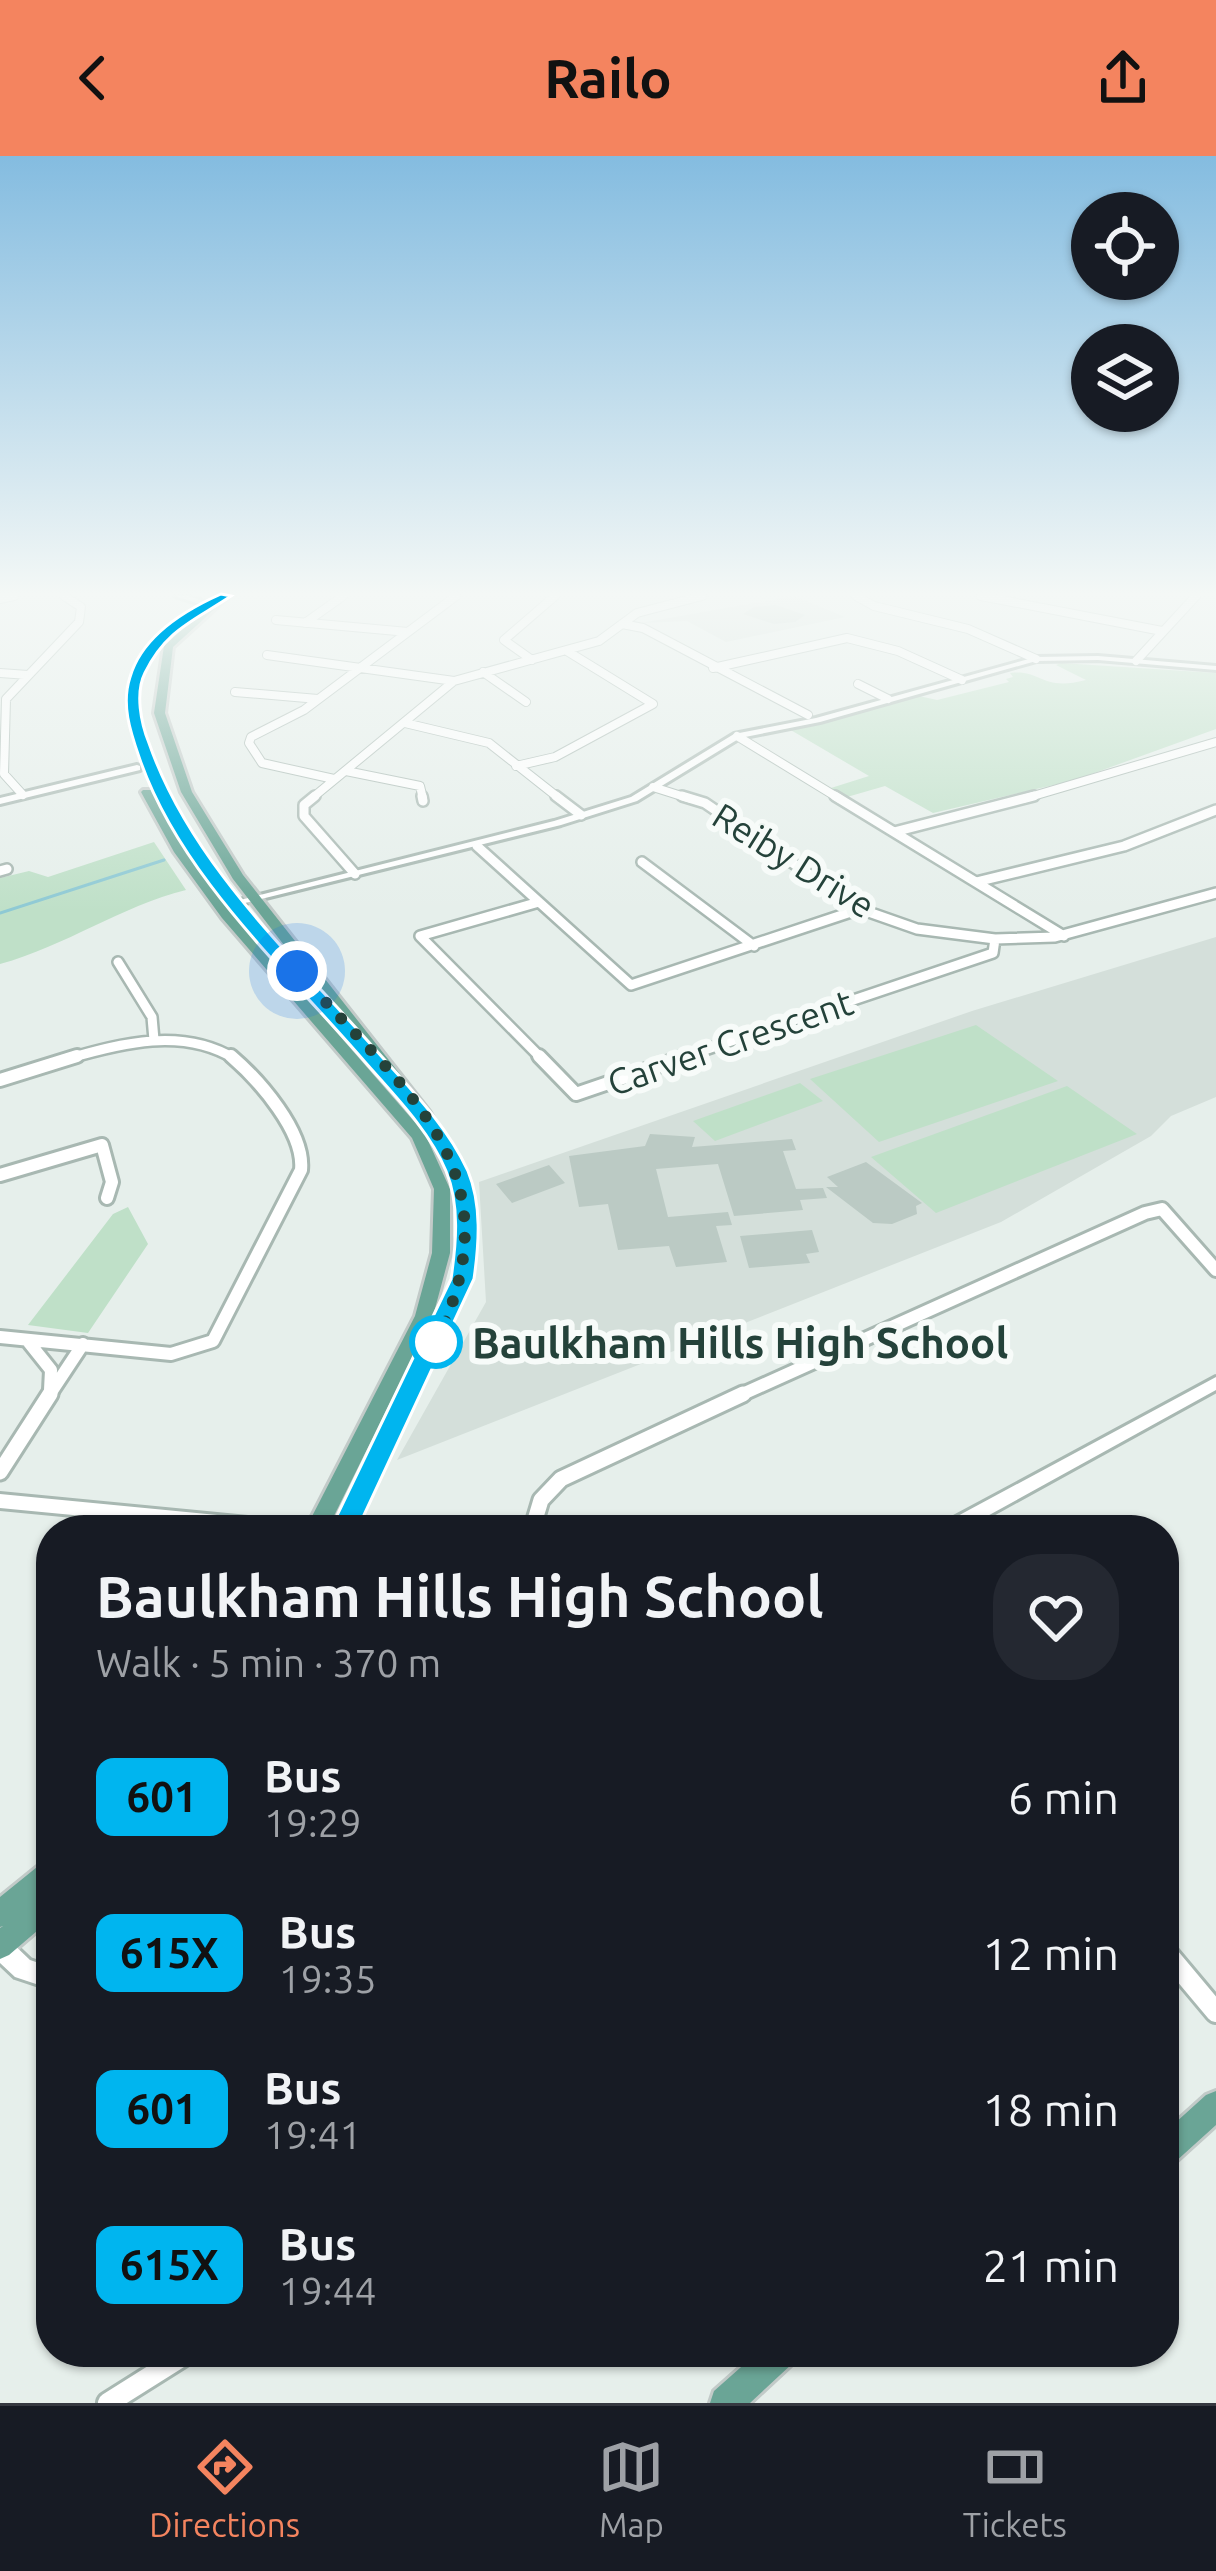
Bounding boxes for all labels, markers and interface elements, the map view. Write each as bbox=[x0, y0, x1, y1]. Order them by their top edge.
icon: back bbox=[60, 45, 126, 111]
icon: share bbox=[1090, 45, 1156, 111]
text: Railo bbox=[544, 48, 672, 108]
map controls bbox=[1071, 192, 1179, 432]
button: locate bbox=[1071, 192, 1179, 300]
button: layers bbox=[1071, 324, 1179, 432]
street label: Reiby Drive bbox=[706, 794, 882, 926]
your location bbox=[267, 941, 327, 1001]
street label: Carver Crescent bbox=[602, 981, 858, 1103]
marker: Baulkham Hills High School bbox=[411, 1317, 461, 1367]
place label: Baulkham Hills High School bbox=[472, 1319, 1008, 1366]
button: heart bbox=[993, 1554, 1119, 1680]
text: Baulkham Hills High School bbox=[96, 1564, 824, 1628]
text: Walk · 5 min · 370 m bbox=[96, 1641, 441, 1684]
text: Bus bbox=[264, 1750, 341, 1801]
text: 6 min bbox=[1008, 1772, 1119, 1823]
text: 601 bbox=[126, 1773, 198, 1820]
text: 19:29 bbox=[264, 1801, 362, 1844]
text: Bus bbox=[279, 1906, 356, 1957]
text: 12 min bbox=[982, 1928, 1119, 1979]
text: 615X bbox=[120, 1929, 219, 1976]
text: 19:35 bbox=[279, 1957, 376, 2000]
text: Bus bbox=[264, 2062, 341, 2113]
text: 18 min bbox=[982, 2084, 1119, 2135]
text: 601 bbox=[126, 2085, 198, 2132]
text: 19:41 bbox=[264, 2113, 362, 2156]
text: Bus bbox=[279, 2218, 356, 2269]
text: 21 min bbox=[982, 2240, 1119, 2291]
text: 615X bbox=[120, 2241, 219, 2288]
text: 19:44 bbox=[279, 2269, 376, 2312]
tab: Directions bbox=[149, 2434, 300, 2543]
tab: Map bbox=[598, 2434, 664, 2543]
tab: Tickets bbox=[963, 2434, 1067, 2543]

